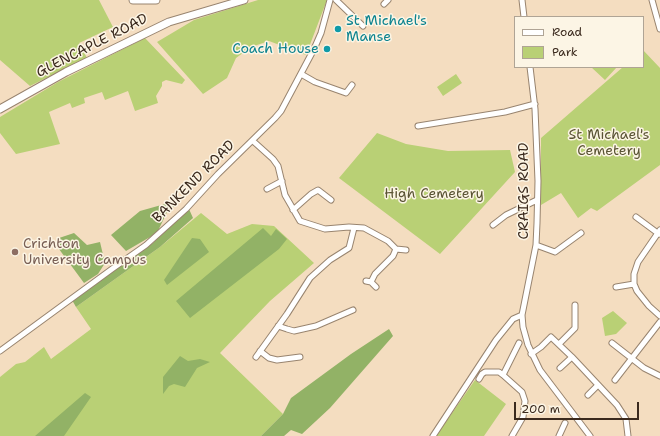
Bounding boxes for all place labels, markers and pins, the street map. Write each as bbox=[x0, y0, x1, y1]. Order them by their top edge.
place label: St Michael's Manse bbox=[346, 13, 427, 46]
marker: St Michael's Manse bbox=[333, 24, 343, 34]
place label: Coach House bbox=[232, 41, 319, 57]
marker: Coach House bbox=[322, 44, 332, 54]
place label: Crichton University Campus bbox=[23, 236, 147, 268]
marker: Crichton University Campus bbox=[10, 247, 20, 257]

